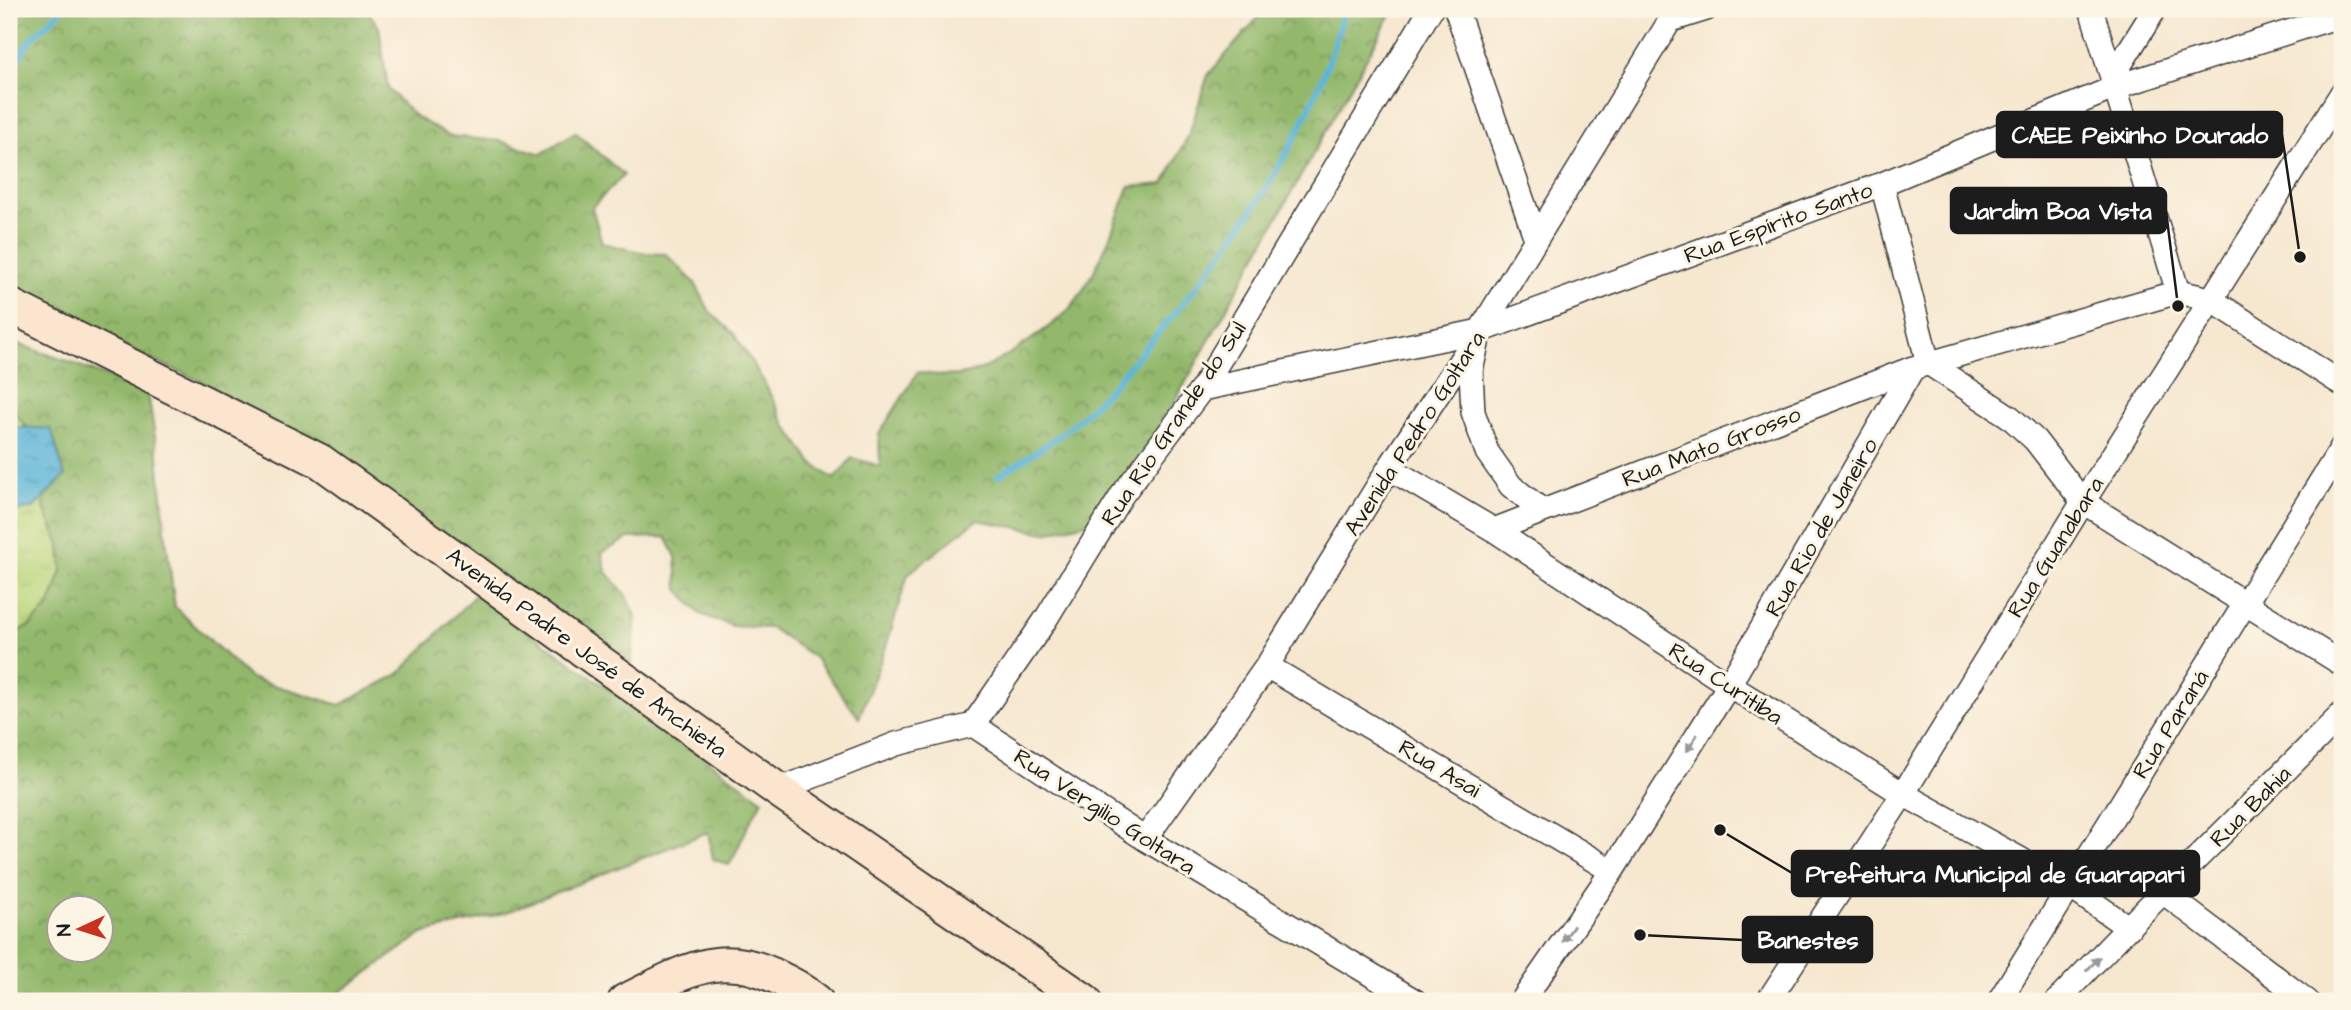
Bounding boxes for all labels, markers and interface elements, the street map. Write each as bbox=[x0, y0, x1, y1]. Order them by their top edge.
callout: CAEE Peixinho Dourado bbox=[1997, 112, 2282, 157]
text: CAEE Peixinho Dourado bbox=[2012, 119, 2269, 153]
street label: Rua Espírito Santo bbox=[1680, 174, 1877, 272]
callout: Jardim Boa Vista bbox=[1951, 188, 2166, 233]
text: Jardim Boa Vista bbox=[1963, 195, 2152, 229]
street label: Rua Rio Grande do Sul bbox=[1093, 315, 1254, 532]
street label: Avenida Pedro Goltara bbox=[1336, 325, 1493, 542]
street label: Rua Mato Grosso bbox=[1618, 398, 1805, 496]
street label: Rua Rio de Janeiro bbox=[1758, 432, 1886, 623]
street label: Rua Guanabara bbox=[2000, 471, 2112, 624]
street label: Avenida Padre José de Anchieta bbox=[439, 540, 734, 766]
street label: Rua Curitiba bbox=[1662, 635, 1789, 733]
street label: Rua Paraná bbox=[2125, 664, 2217, 785]
street label: Rua Asai bbox=[1392, 732, 1487, 806]
one-way arrow bbox=[1686, 734, 1699, 753]
street label: Rua Vergilio Goltara bbox=[1007, 741, 1202, 884]
street label: Rua Bahia bbox=[2203, 759, 2299, 855]
callout: Prefeitura Municipal de Guarapari bbox=[1792, 851, 2199, 896]
text: Prefeitura Municipal de Guarapari bbox=[1806, 858, 2185, 892]
north arrow bbox=[46, 894, 116, 964]
callout: Banestes bbox=[1743, 917, 1872, 962]
text: N bbox=[51, 923, 78, 937]
text: Banestes bbox=[1757, 924, 1859, 958]
one-way arrow bbox=[1561, 925, 1575, 943]
one-way arrow bbox=[2084, 956, 2101, 973]

